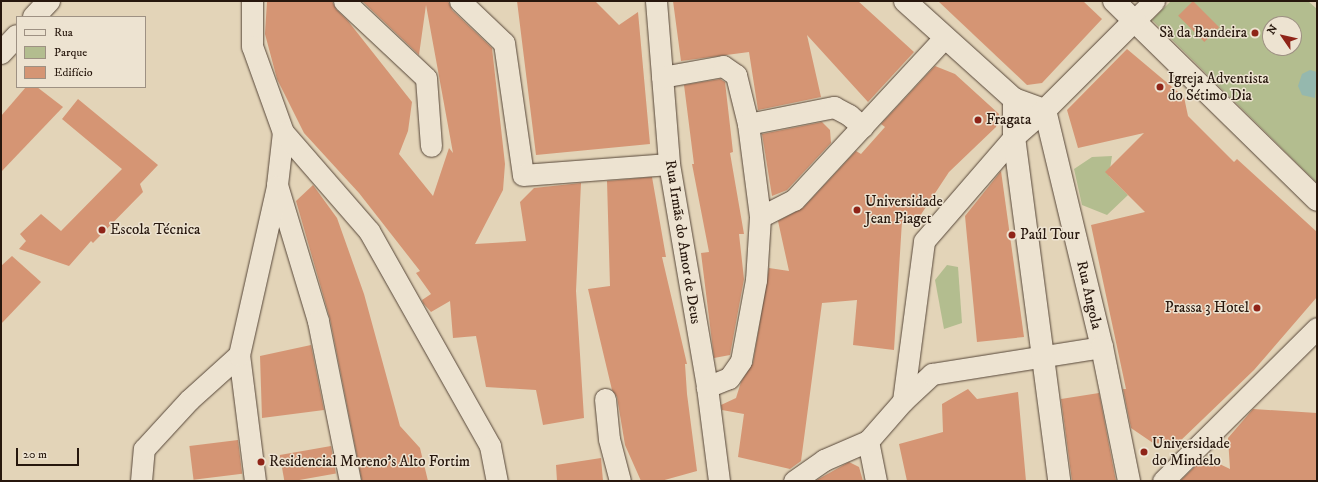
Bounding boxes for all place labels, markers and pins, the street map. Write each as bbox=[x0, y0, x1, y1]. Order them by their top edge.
place label: Sà da Bandeira bbox=[1159, 24, 1247, 42]
marker: Sà da Bandeira bbox=[1250, 28, 1260, 38]
place label: Igreja Adventista do Sétimo Dia bbox=[1168, 69, 1269, 104]
marker: Igreja Adventista do Sétimo Dia bbox=[1155, 82, 1165, 92]
place label: Fragata bbox=[986, 111, 1031, 129]
marker: Fragata bbox=[973, 115, 983, 125]
place label: Universidade Jean Piaget bbox=[865, 192, 943, 227]
marker: Universidade Jean Piaget bbox=[852, 205, 862, 215]
place label: Escola Técnica bbox=[110, 221, 200, 239]
marker: Escola Técnica bbox=[97, 225, 107, 235]
place label: Paúl Tour bbox=[1020, 226, 1080, 244]
marker: Paúl Tour bbox=[1007, 230, 1017, 240]
place label: Prassa 3 Hotel bbox=[1165, 299, 1249, 317]
marker: Prassa 3 Hotel bbox=[1252, 303, 1262, 313]
place label: Universidade do Mindelo bbox=[1152, 434, 1230, 469]
marker: Universidade do Mindelo bbox=[1139, 447, 1149, 457]
place label: Residencial Moreno's Alto Fortim bbox=[269, 453, 470, 471]
marker: Residencial Moreno's Alto Fortim bbox=[256, 457, 266, 467]

